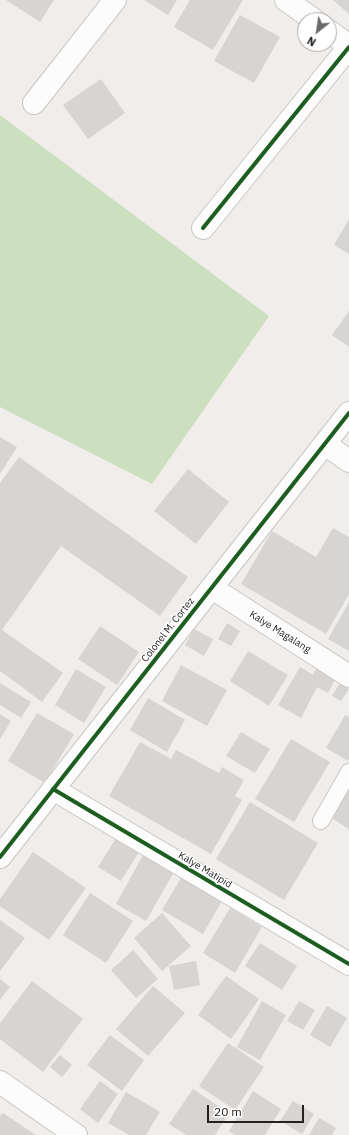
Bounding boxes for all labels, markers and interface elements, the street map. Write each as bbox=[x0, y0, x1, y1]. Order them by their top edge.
north arrow bbox=[297, 12, 337, 52]
text: N bbox=[305, 33, 318, 50]
street label: Colonel M. Cortez bbox=[139, 595, 197, 665]
street label: Kalye Magalang bbox=[247, 608, 313, 656]
street label: Kalye Matipid bbox=[176, 849, 234, 891]
scale bar bbox=[209, 1097, 306, 1123]
text: 20 m bbox=[214, 1104, 242, 1119]

